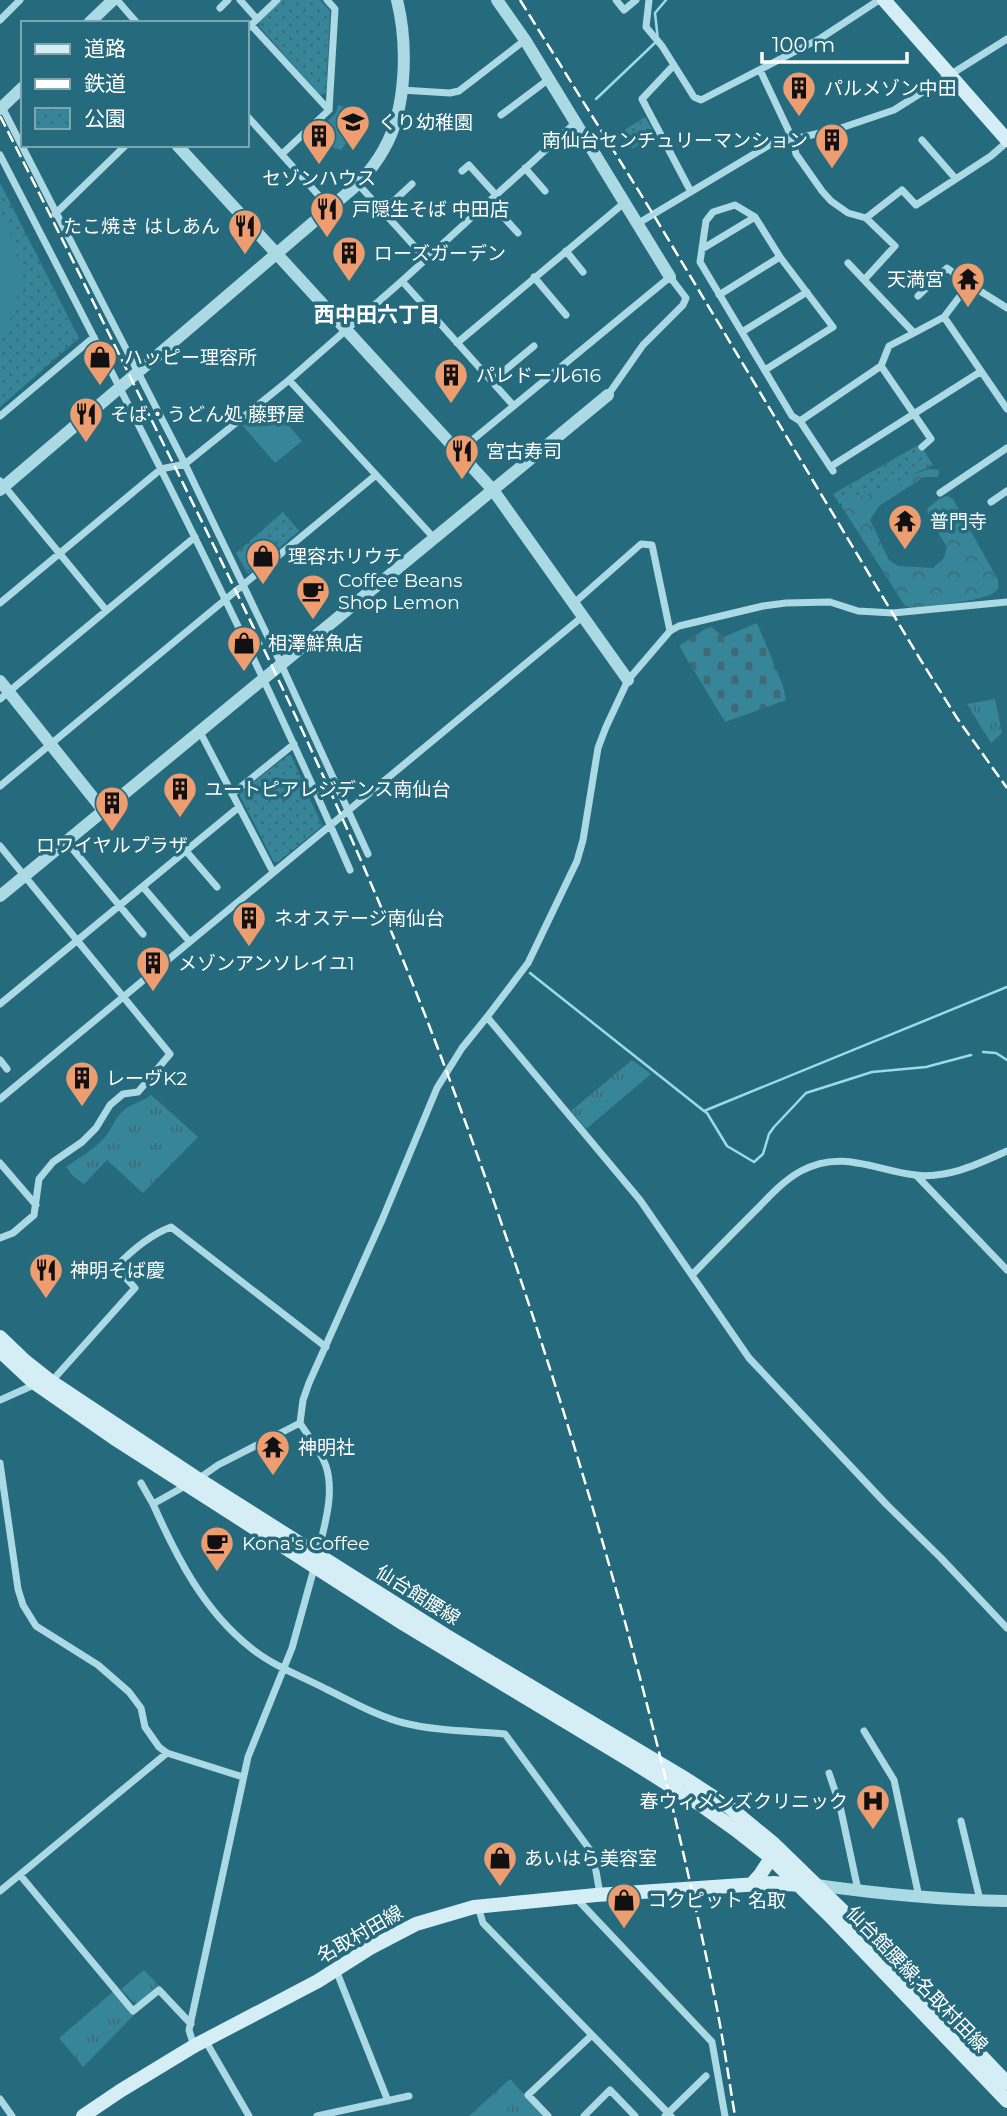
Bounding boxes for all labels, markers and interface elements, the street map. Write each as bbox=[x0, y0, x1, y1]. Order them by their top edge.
legend bbox=[21, 21, 248, 147]
scale bar bbox=[762, 21, 907, 65]
text: 100 m bbox=[772, 32, 835, 57]
text: 道路 bbox=[84, 36, 126, 61]
building icon: パルメゾン中田 bbox=[780, 69, 818, 118]
text: 鉄道 bbox=[84, 71, 126, 96]
place label: パルメゾン中田 bbox=[824, 77, 957, 100]
school or university icon: くり幼稚園 bbox=[334, 103, 372, 152]
text: 公園 bbox=[84, 106, 126, 131]
place label: くり幼稚園 bbox=[378, 111, 473, 134]
building icon: セゾンハウス bbox=[300, 117, 338, 166]
building icon: 南仙台センチュリーマンション bbox=[813, 121, 851, 170]
place label: 南仙台センチュリーマンション bbox=[542, 129, 808, 152]
place label: セゾンハウス bbox=[262, 167, 376, 190]
restaurant icon: 戸隠生そば 中田店 bbox=[308, 190, 346, 239]
place label: 戸隠生そば 中田店 bbox=[352, 198, 509, 221]
restaurant icon: たこ焼き はしあん bbox=[226, 207, 264, 256]
place label: たこ焼き はしあん bbox=[63, 215, 220, 238]
building icon: ローズガーデン bbox=[330, 234, 368, 283]
place label: ローズガーデン bbox=[374, 242, 506, 265]
temple icon: 天満宮 bbox=[949, 260, 987, 309]
place label: 天満宮 bbox=[887, 268, 944, 291]
district label: 西中田六丁目 bbox=[314, 302, 440, 327]
shop icon: ハッピー理容所 bbox=[81, 338, 119, 387]
place label: ハッピー理容所 bbox=[124, 346, 257, 369]
building icon: パレドール616 bbox=[432, 356, 470, 405]
place label: パレドール616 bbox=[476, 364, 601, 387]
restaurant icon: そば・うどん処 藤野屋 bbox=[67, 395, 105, 444]
place label: そば・うどん処 藤野屋 bbox=[110, 403, 305, 426]
restaurant icon: 宮古寿司 bbox=[443, 432, 481, 481]
place label: 宮古寿司 bbox=[486, 440, 562, 463]
temple icon: 普門寺 bbox=[886, 502, 924, 551]
place label: 普門寺 bbox=[930, 510, 987, 533]
shop icon: 理容ホリウチ bbox=[244, 537, 282, 586]
place label: 理容ホリウチ bbox=[288, 545, 402, 568]
place label: Coffee Beans Shop Lemon bbox=[338, 569, 462, 614]
cafe icon: Coffee Beans Shop Lemon bbox=[294, 572, 332, 621]
shop icon: 相澤鮮魚店 bbox=[225, 624, 263, 673]
place label: 相澤鮮魚店 bbox=[268, 632, 363, 655]
building icon: ユートピアレジデンス南仙台 bbox=[161, 770, 199, 819]
place label: ユートピアレジデンス南仙台 bbox=[204, 778, 451, 801]
building icon: ロワイヤルプラザ bbox=[93, 784, 131, 833]
place label: ロワイヤルプラザ bbox=[36, 834, 188, 857]
building icon: ネオステージ南仙台 bbox=[230, 899, 268, 948]
place label: ネオステージ南仙台 bbox=[274, 907, 445, 930]
building icon: メゾンアンソレイユ1 bbox=[134, 944, 172, 993]
place label: メゾンアンソレイユ1 bbox=[178, 952, 355, 975]
building icon: レーヴK2 bbox=[63, 1059, 101, 1108]
place label: レーヴK2 bbox=[106, 1067, 188, 1090]
restaurant icon: 神明そば慶 bbox=[27, 1251, 65, 1300]
place label: 神明そば慶 bbox=[70, 1259, 165, 1282]
temple icon: 神明社 bbox=[254, 1428, 292, 1477]
place label: 神明社 bbox=[298, 1436, 355, 1459]
cafe icon: Kona's Coffee bbox=[198, 1524, 236, 1573]
place label: Kona's Coffee bbox=[242, 1532, 370, 1555]
street label: 仙台館腰線 bbox=[372, 1560, 464, 1630]
hospital icon: 春ウィメンズクリニック bbox=[854, 1782, 892, 1831]
place label: 春ウィメンズクリニック bbox=[639, 1790, 848, 1813]
shop icon: あいはら美容室 bbox=[481, 1839, 519, 1888]
place label: あいはら美容室 bbox=[524, 1847, 657, 1870]
shop icon: コクピット 名取 bbox=[605, 1881, 643, 1930]
place label: コクピット 名取 bbox=[648, 1889, 786, 1912]
street label: 名取村田線 bbox=[313, 1900, 407, 1968]
street label: 仙台館腰線;名取村田線 bbox=[841, 1901, 993, 2057]

